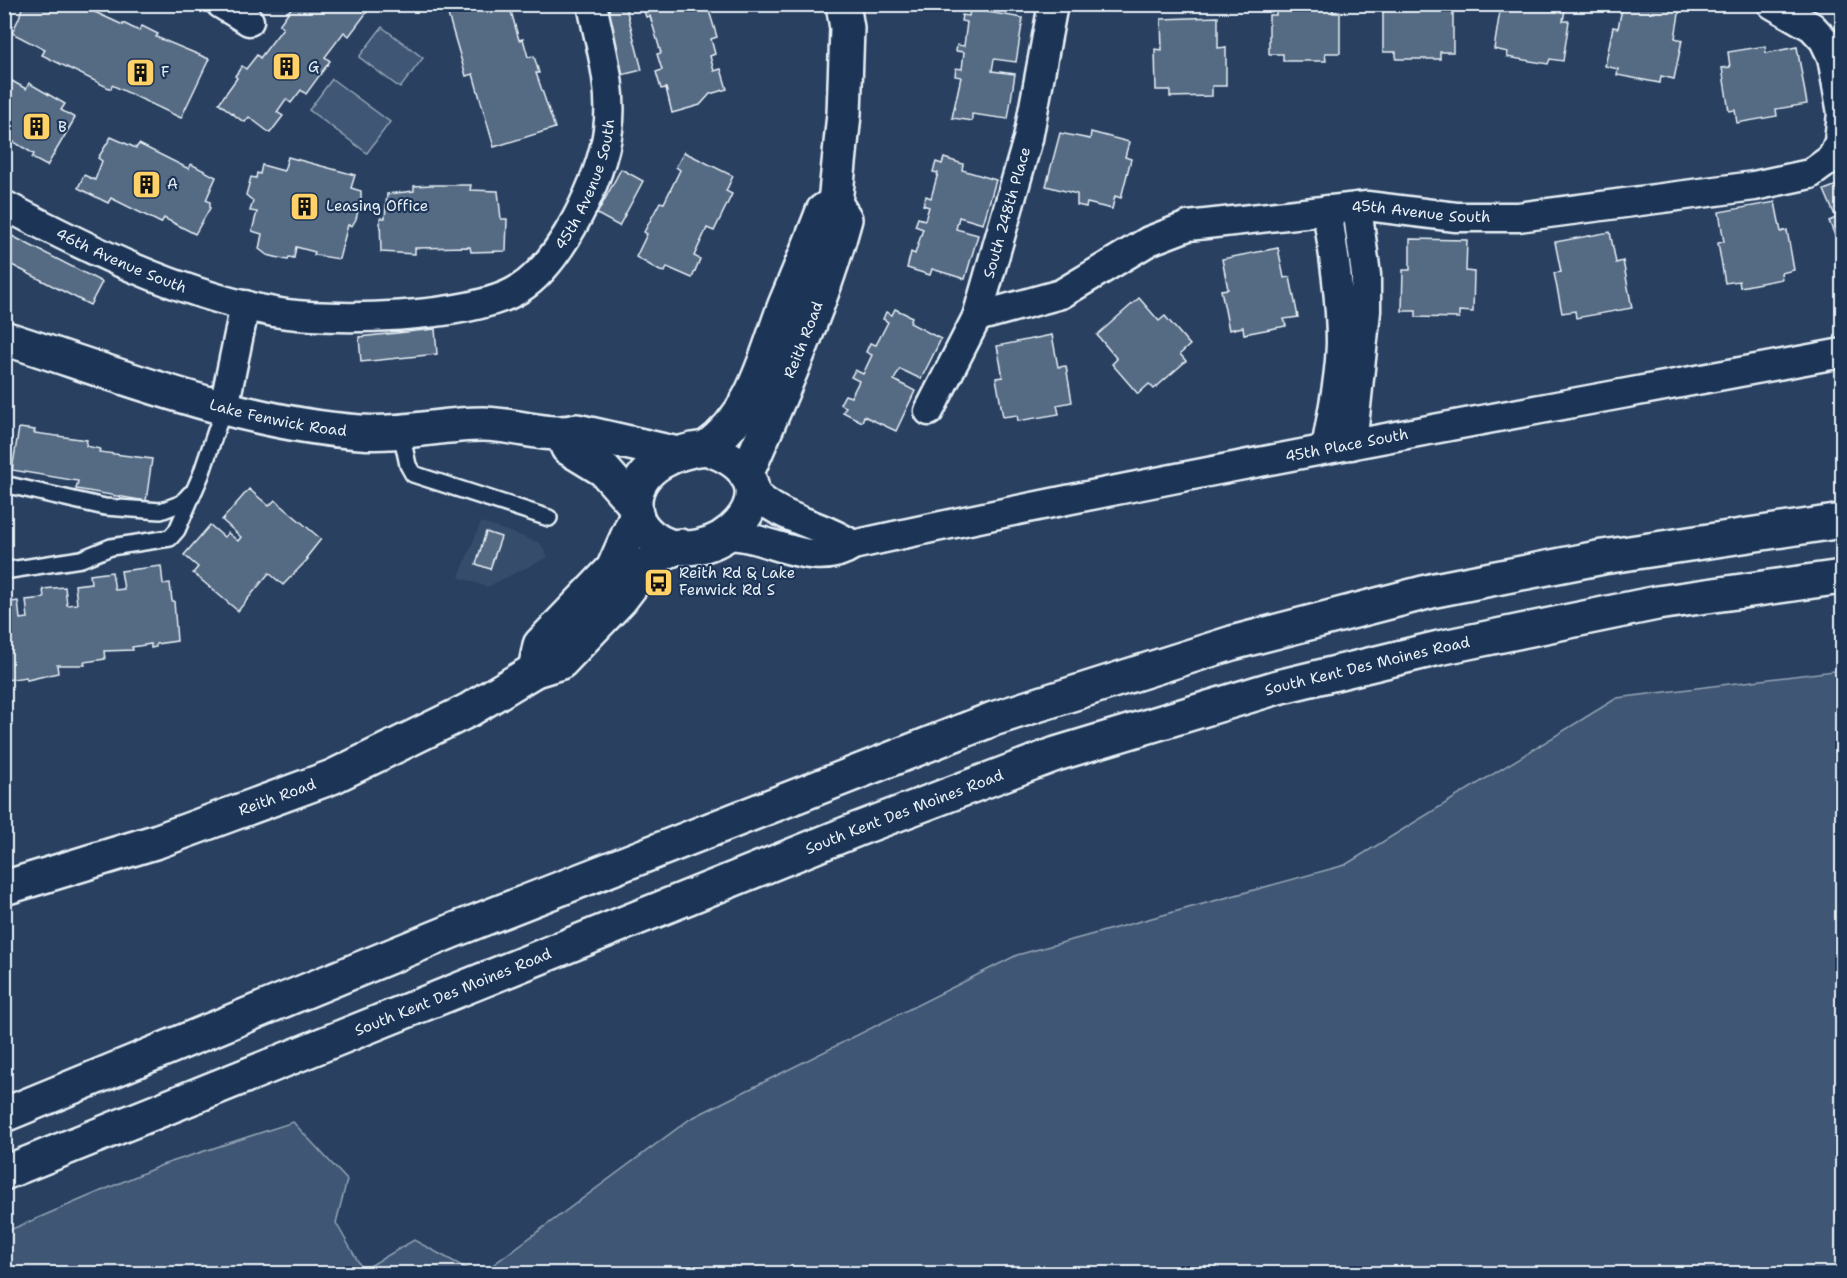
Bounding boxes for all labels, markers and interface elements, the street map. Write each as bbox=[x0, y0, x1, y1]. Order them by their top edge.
building icon: G bbox=[271, 51, 303, 83]
building icon: F bbox=[124, 56, 156, 88]
place label: G bbox=[308, 57, 319, 77]
place label: F bbox=[161, 62, 170, 82]
building icon: B bbox=[21, 111, 53, 143]
place label: B bbox=[58, 117, 67, 137]
street label: 45th Avenue South bbox=[550, 118, 619, 254]
street label: South 248th Place bbox=[979, 145, 1035, 281]
building icon: A bbox=[130, 168, 162, 200]
place label: A bbox=[167, 174, 178, 194]
building icon: Leasing Office bbox=[289, 190, 321, 222]
place label: Leasing Office bbox=[326, 196, 428, 216]
street label: 45th Avenue South bbox=[1350, 196, 1490, 227]
street label: 46th Avenue South bbox=[53, 223, 189, 298]
street label: Reith Road bbox=[779, 298, 828, 381]
street label: Lake Fenwick Road bbox=[207, 394, 348, 441]
street label: 45th Place South bbox=[1283, 424, 1410, 467]
place label: Reith Rd & Lake Fenwick Rd S bbox=[679, 563, 795, 600]
bus stop icon: Reith Rd & Lake Fenwick Rd S bbox=[642, 566, 674, 598]
street label: South Kent Des Moines Road bbox=[1262, 632, 1472, 700]
street label: South Kent Des Moines Road bbox=[802, 765, 1007, 859]
street label: Reith Road bbox=[236, 774, 319, 821]
street label: South Kent Des Moines Road bbox=[352, 943, 555, 1041]

